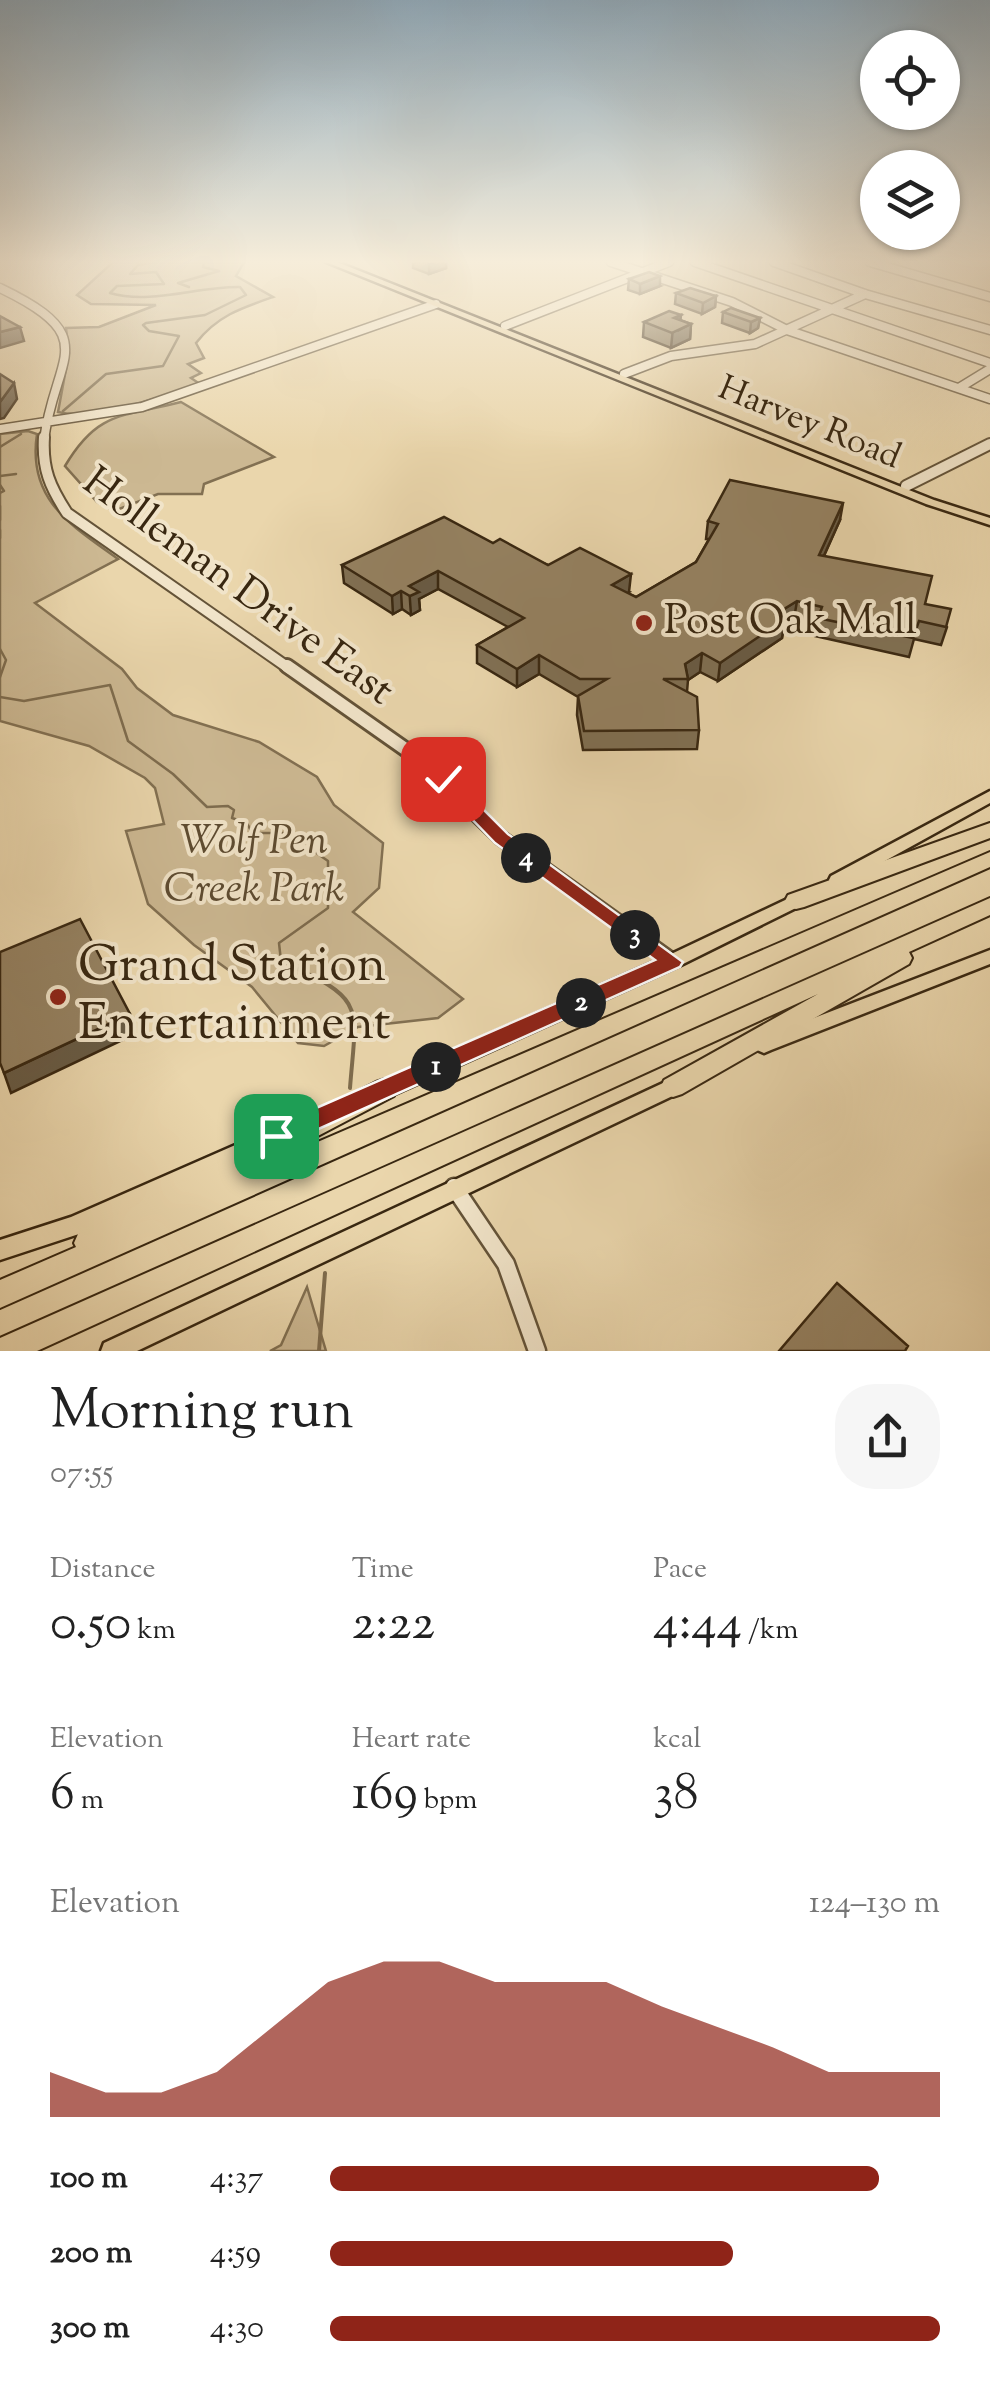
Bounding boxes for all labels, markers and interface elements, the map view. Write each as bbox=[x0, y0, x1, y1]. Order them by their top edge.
map controls bbox=[860, 30, 960, 250]
button: locate bbox=[860, 30, 960, 130]
button: layers bbox=[860, 150, 960, 250]
street label: Harvey Road bbox=[710, 364, 908, 484]
street label: Holleman Drive East bbox=[69, 454, 405, 722]
place label: Post Oak Mall bbox=[664, 593, 917, 653]
marker: Post Oak Mall bbox=[633, 612, 655, 634]
pin bbox=[401, 737, 486, 822]
icon: check bbox=[416, 752, 471, 807]
park label: Wolf Pen Creek Park bbox=[164, 813, 344, 921]
pin: 4 bbox=[501, 833, 551, 883]
text: 4 bbox=[519, 838, 533, 878]
pin: 3 bbox=[610, 910, 660, 960]
text: 3 bbox=[629, 915, 641, 955]
place label: Grand Station Entertainment bbox=[78, 932, 391, 1062]
pin: 2 bbox=[556, 978, 606, 1028]
text: 2 bbox=[574, 983, 588, 1023]
marker: Grand Station Entertainment bbox=[47, 986, 69, 1008]
pin: 1 bbox=[411, 1042, 461, 1092]
text: 1 bbox=[431, 1047, 441, 1087]
pin bbox=[234, 1094, 319, 1179]
icon: arrive bbox=[249, 1109, 304, 1164]
text: Morning run bbox=[50, 1374, 354, 1453]
button: share bbox=[835, 1384, 940, 1489]
text: 07:55 bbox=[50, 1451, 113, 1497]
text: Distance bbox=[50, 1550, 156, 1590]
text: Time bbox=[352, 1550, 414, 1590]
text: Pace bbox=[653, 1550, 707, 1590]
text: 0.50 bbox=[50, 1590, 131, 1662]
text: 2:22 bbox=[352, 1590, 435, 1662]
text: 4:44 bbox=[653, 1590, 742, 1662]
text: km bbox=[131, 1611, 176, 1651]
text: /km bbox=[742, 1611, 799, 1651]
text: Elevation bbox=[50, 1720, 164, 1760]
text: Heart rate bbox=[352, 1720, 471, 1760]
text: kcal bbox=[653, 1720, 701, 1760]
text: 6 bbox=[50, 1760, 75, 1832]
text: 169 bbox=[352, 1760, 418, 1832]
text: 38 bbox=[653, 1760, 699, 1832]
text: m bbox=[75, 1781, 104, 1821]
text: bpm bbox=[418, 1781, 478, 1821]
text: Elevation bbox=[50, 1881, 180, 1927]
text: 124–130 m bbox=[809, 1881, 940, 1927]
text: 100 m bbox=[50, 2156, 128, 2202]
text: 4:37 bbox=[210, 2156, 263, 2202]
text: 200 m bbox=[50, 2231, 132, 2277]
text: 4:59 bbox=[210, 2231, 261, 2277]
text: 300 m bbox=[50, 2306, 130, 2352]
text: 4:30 bbox=[210, 2306, 264, 2352]

